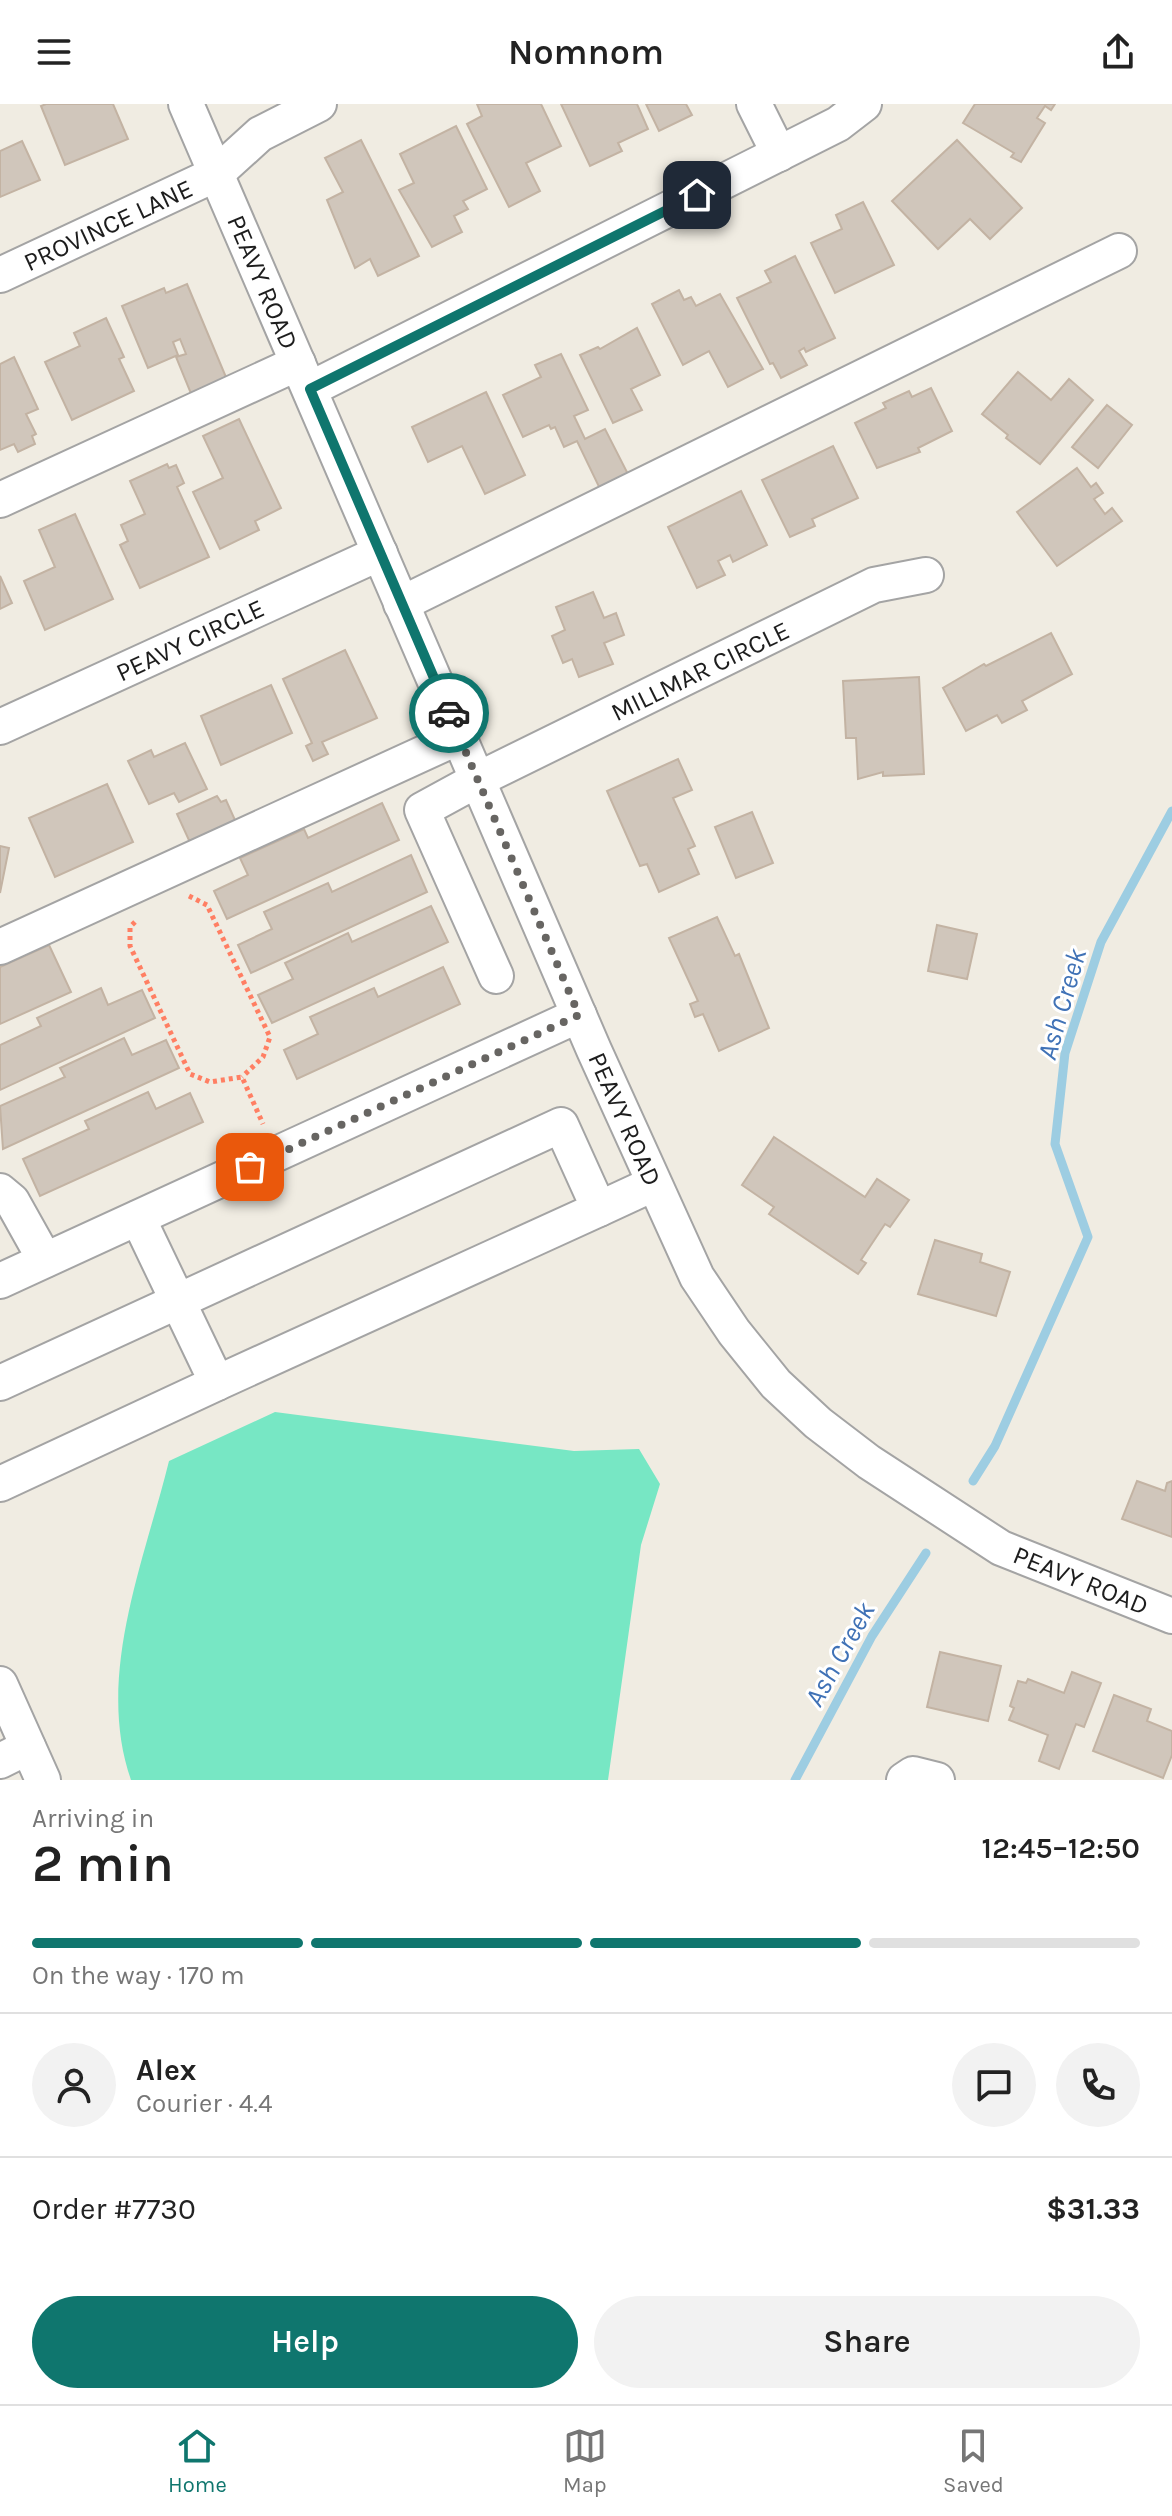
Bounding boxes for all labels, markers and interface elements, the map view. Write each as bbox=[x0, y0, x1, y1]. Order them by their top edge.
icon: menu bbox=[32, 30, 76, 74]
icon: share bbox=[1096, 30, 1140, 74]
text: Nomnom bbox=[508, 31, 664, 73]
pin bbox=[663, 161, 731, 229]
street label: PROVINCE LANE bbox=[19, 173, 198, 278]
icon: home bbox=[675, 173, 719, 217]
street label: PEAVY ROAD bbox=[220, 210, 305, 354]
street label: PEAVY CIRCLE bbox=[111, 593, 269, 688]
street label: MILLMAR CIRCLE bbox=[606, 615, 794, 728]
courier bbox=[409, 673, 489, 753]
icon: car bbox=[427, 691, 471, 735]
water label: Ash Creek bbox=[1030, 944, 1093, 1064]
street label: PEAVY ROAD bbox=[581, 1048, 668, 1191]
pin bbox=[216, 1133, 284, 1201]
icon: bag bbox=[228, 1145, 272, 1189]
street label: PEAVY ROAD bbox=[1009, 1539, 1153, 1622]
water label: Ash Creek bbox=[797, 1596, 882, 1712]
text: Arriving in bbox=[32, 1803, 154, 1834]
text: 12:45–12:50 bbox=[981, 1830, 1140, 1866]
text: 2 min bbox=[32, 1833, 174, 1894]
text: On the way · 170 m bbox=[32, 1960, 245, 1991]
button: person bbox=[32, 2043, 116, 2127]
button: chat bbox=[952, 2043, 1036, 2127]
button: phone bbox=[1056, 2043, 1140, 2127]
text: Alex bbox=[136, 2052, 196, 2088]
text: Courier · 4.4 bbox=[136, 2088, 272, 2119]
text: Order #7730 bbox=[32, 2191, 196, 2227]
text: $31.33 bbox=[1046, 2191, 1140, 2227]
button: Help bbox=[32, 2296, 578, 2388]
button: Share bbox=[594, 2296, 1140, 2388]
tab: Home bbox=[168, 2424, 227, 2498]
tab: Map bbox=[563, 2424, 607, 2498]
tab: Saved bbox=[943, 2424, 1004, 2498]

